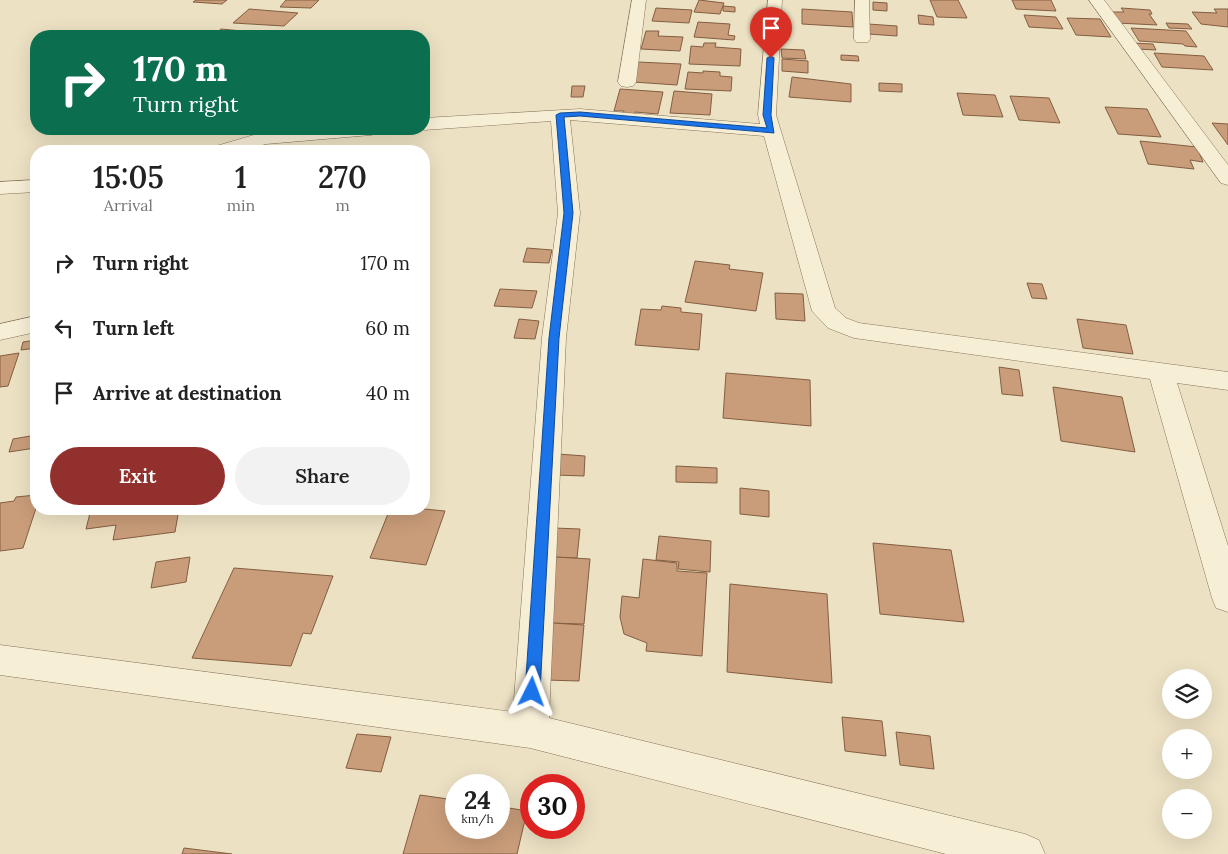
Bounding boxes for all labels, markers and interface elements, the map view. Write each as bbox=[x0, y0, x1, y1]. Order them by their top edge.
pin bbox=[750, 7, 792, 58]
icon: arrive bbox=[757, 14, 785, 42]
text: 170 m bbox=[133, 46, 227, 91]
icon: right bbox=[50, 50, 115, 115]
text: Turn right bbox=[133, 90, 238, 118]
text: 15:05 bbox=[93, 158, 164, 196]
text: 1 bbox=[235, 158, 247, 196]
text: 270 bbox=[318, 158, 367, 196]
text: Arrival bbox=[104, 195, 153, 215]
text: min bbox=[227, 195, 255, 215]
text: m bbox=[335, 195, 350, 215]
icon: right bbox=[50, 249, 78, 277]
text: Turn right bbox=[93, 251, 189, 275]
text: 170 m bbox=[361, 251, 410, 275]
icon: left bbox=[50, 314, 78, 342]
text: Turn left bbox=[93, 316, 174, 340]
text: 60 m bbox=[365, 316, 410, 340]
icon: arrive bbox=[50, 379, 78, 407]
text: Arrive at destination bbox=[93, 381, 282, 405]
text: 40 m bbox=[366, 381, 410, 405]
button: Exit bbox=[50, 447, 225, 505]
button: Share bbox=[235, 447, 410, 505]
position arrow bbox=[505, 665, 557, 717]
map controls bbox=[1162, 669, 1212, 839]
button: layers bbox=[1162, 669, 1212, 719]
button: + bbox=[1162, 729, 1212, 779]
speed limit sign: 30 bbox=[520, 774, 585, 839]
text: 24 bbox=[464, 784, 491, 816]
button: − bbox=[1162, 789, 1212, 839]
text: km/h bbox=[461, 811, 494, 826]

